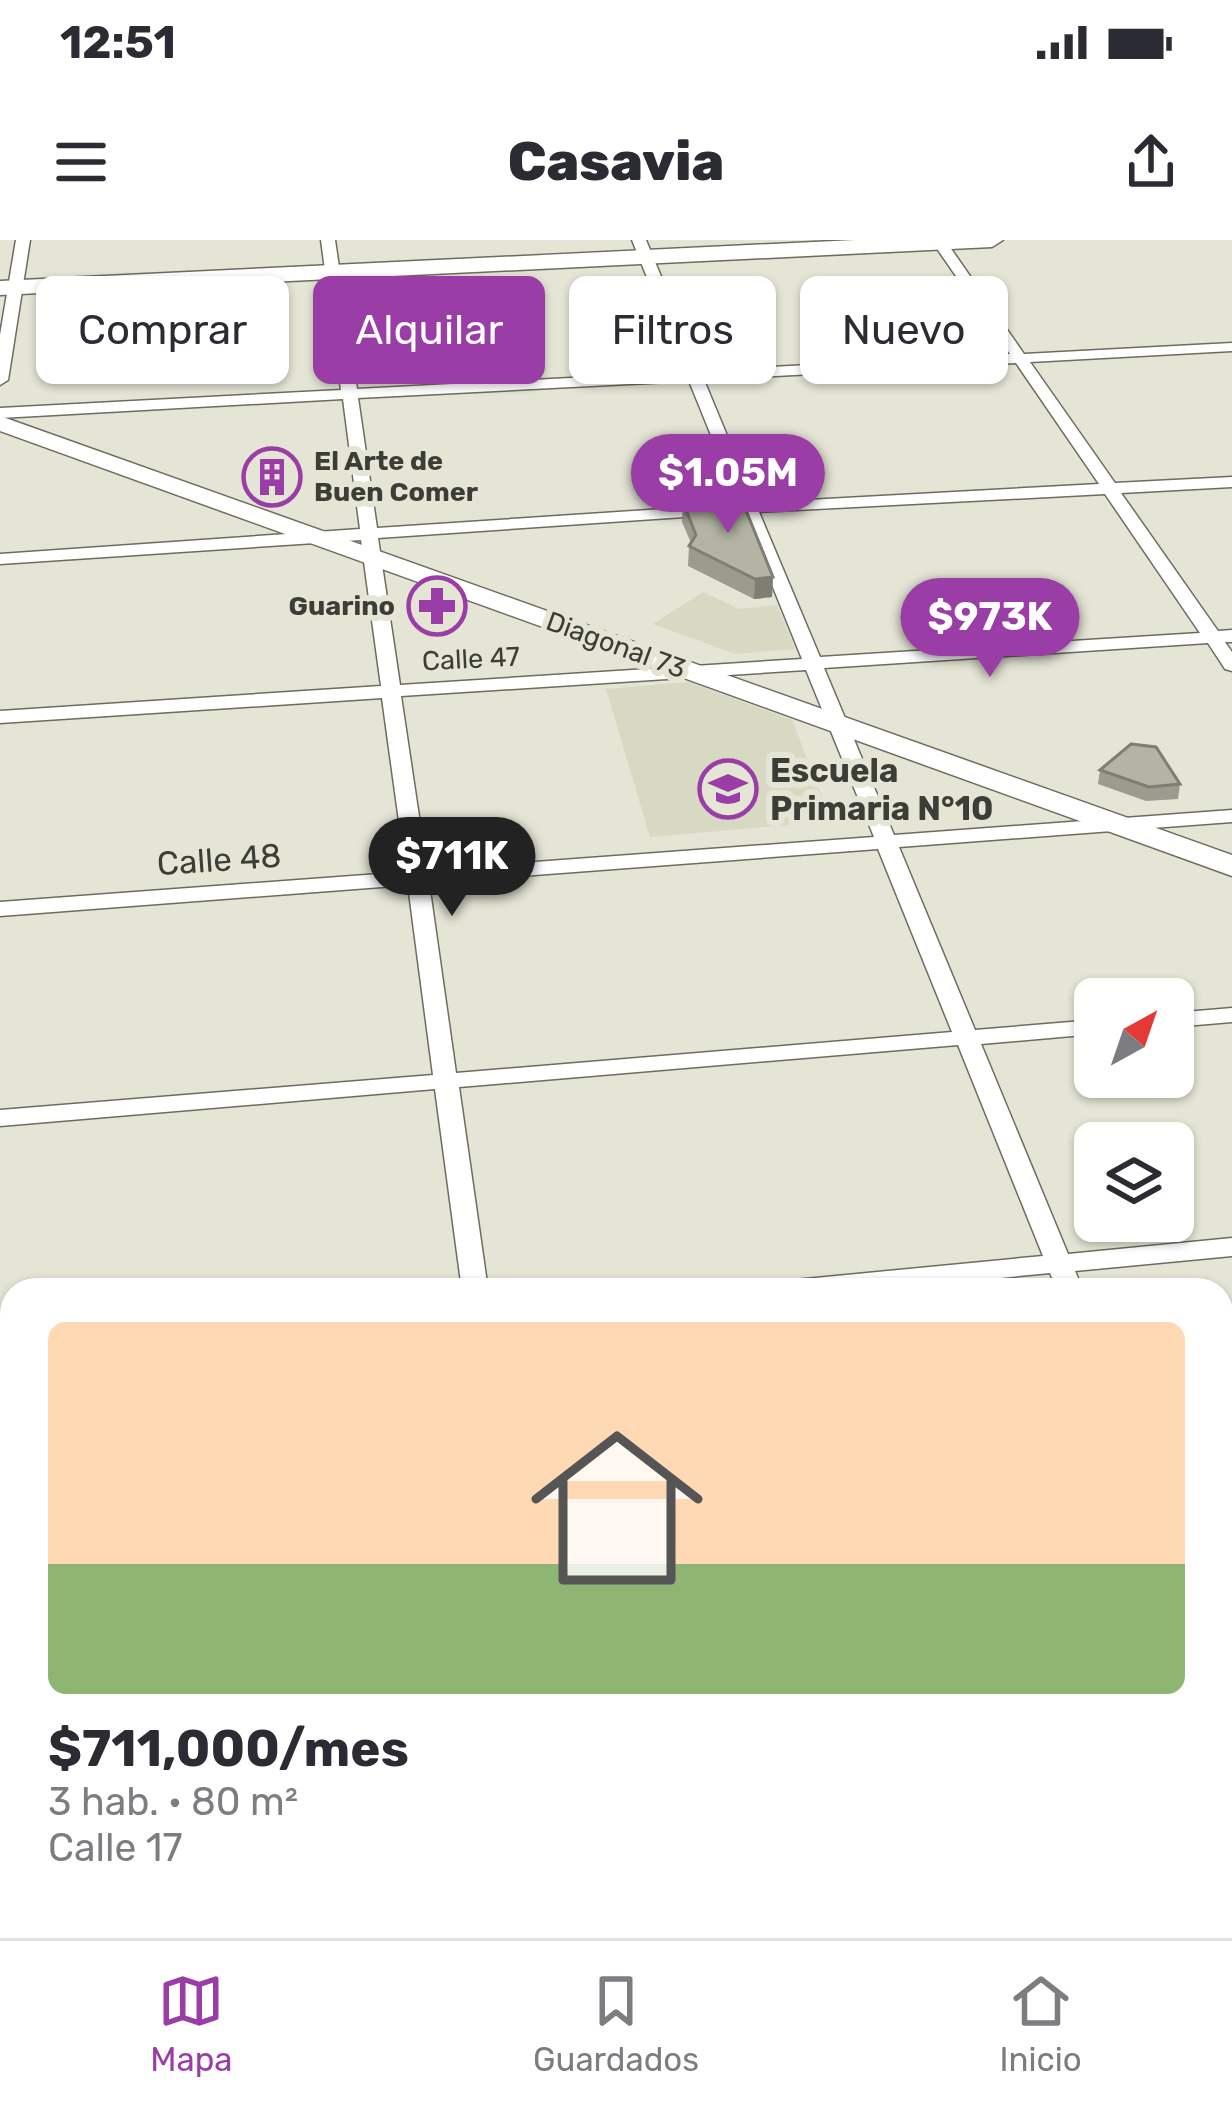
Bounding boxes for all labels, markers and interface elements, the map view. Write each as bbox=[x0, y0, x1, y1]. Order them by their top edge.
text: 12:51 bbox=[60, 16, 176, 69]
icon: menu bbox=[48, 129, 114, 195]
icon: share bbox=[1118, 129, 1184, 195]
text: Casavia bbox=[508, 130, 724, 194]
chip: Comprar bbox=[36, 276, 289, 384]
chip: Alquilar bbox=[313, 276, 545, 384]
chip: Filtros bbox=[569, 276, 776, 384]
chip: Nuevo bbox=[800, 276, 1008, 384]
pin: $1.05M bbox=[630, 434, 826, 536]
place label: El Arte de Buen Comer bbox=[314, 445, 478, 508]
building icon: El Arte de Buen Comer bbox=[241, 446, 303, 508]
text: $1.05M bbox=[658, 450, 798, 496]
pharmacy icon: Guarino bbox=[406, 575, 468, 637]
pin: $973K bbox=[906, 578, 1074, 680]
place label: Guarino bbox=[288, 590, 395, 622]
text: $973K bbox=[928, 594, 1052, 640]
street label: Diagonal 73 bbox=[542, 605, 690, 685]
street label: Calle 47 bbox=[421, 640, 521, 678]
place label: Escuela Primaria N°10 bbox=[770, 751, 993, 828]
school or university icon: Escuela Primaria N°10 bbox=[697, 758, 759, 820]
pin: $711K bbox=[368, 817, 536, 919]
text: $711K bbox=[395, 833, 509, 879]
street label: Calle 48 bbox=[156, 836, 282, 883]
north arrow bbox=[1074, 978, 1194, 1098]
map controls bbox=[1074, 978, 1194, 1242]
button: layers bbox=[1074, 1122, 1194, 1242]
icon: home bbox=[509, 1400, 725, 1616]
text: $711,000/mes bbox=[48, 1718, 409, 1779]
text: 3 hab. · 80 m² bbox=[48, 1779, 298, 1825]
text: Calle 17 bbox=[48, 1825, 183, 1871]
tab: Mapa bbox=[150, 1968, 233, 2079]
tab: Guardados bbox=[533, 1968, 699, 2079]
tab: Inicio bbox=[1000, 1968, 1082, 2079]

